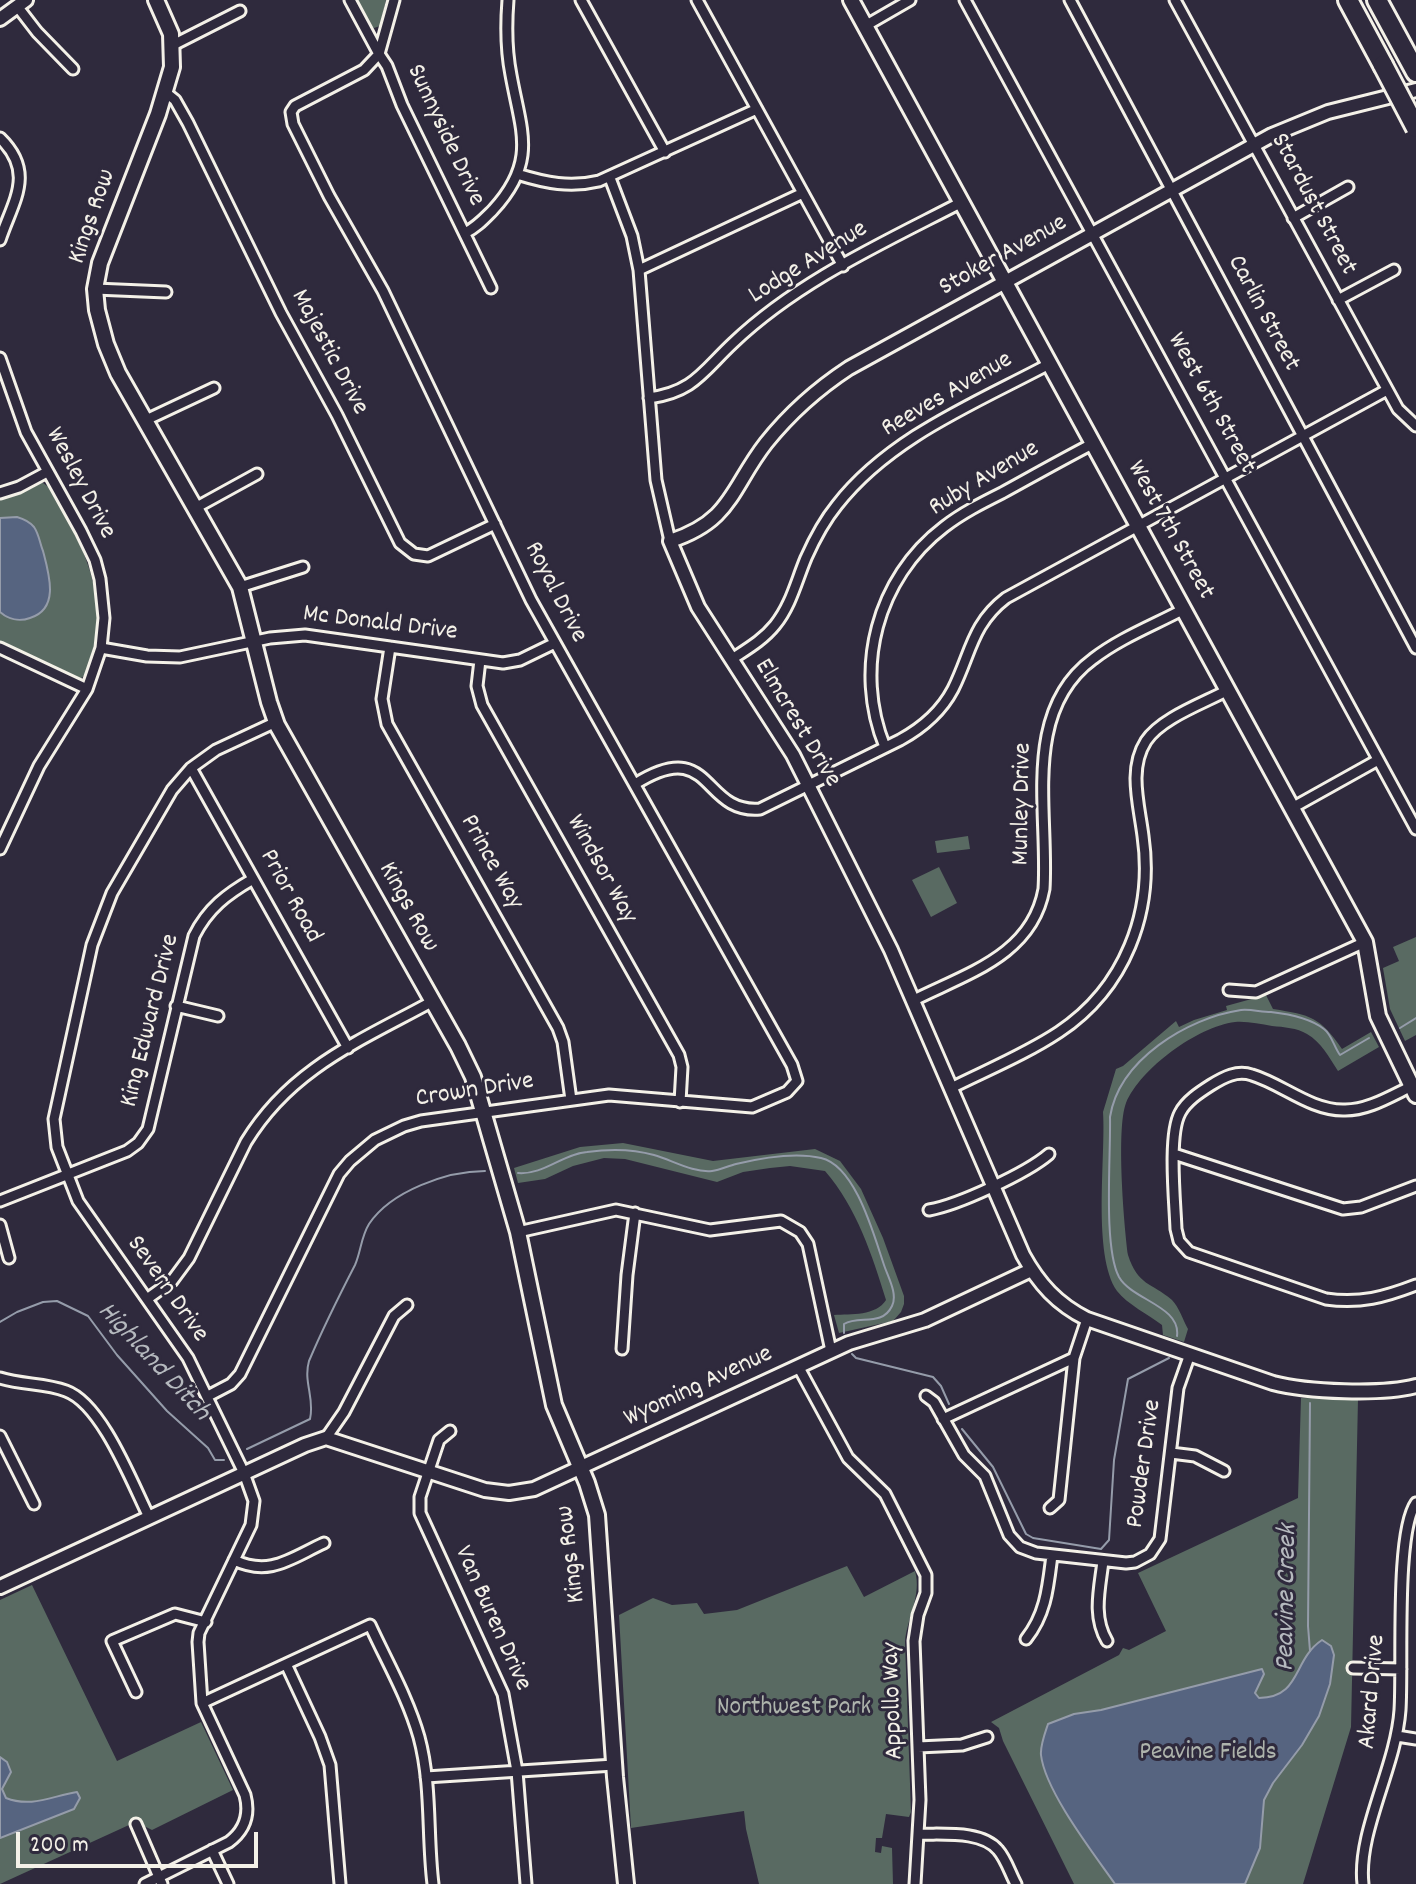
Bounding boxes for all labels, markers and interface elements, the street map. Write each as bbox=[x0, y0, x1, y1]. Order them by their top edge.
street label: Sunnyside Drive bbox=[398, 60, 490, 212]
street label: Stardust Street bbox=[1262, 129, 1362, 281]
street label: Kings Row bbox=[63, 166, 125, 268]
street label: Stoker Avenue bbox=[935, 209, 1073, 305]
street label: Lodge Avenue bbox=[744, 215, 874, 313]
street label: Carlin Street bbox=[1218, 251, 1306, 377]
street label: Majestic Drive bbox=[282, 285, 374, 421]
street label: West 6th Street bbox=[1158, 328, 1262, 480]
street label: Reeves Avenue bbox=[877, 346, 1019, 446]
street label: Wesley Drive bbox=[37, 423, 121, 545]
street label: Ruby Avenue bbox=[924, 435, 1046, 525]
street label: West 7th Street bbox=[1118, 456, 1220, 606]
street label: Royal Drive bbox=[515, 537, 593, 649]
street label: Mc Donald Drive bbox=[301, 600, 459, 650]
street label: Elmcrest Drive bbox=[746, 654, 846, 794]
street label: Munley Drive bbox=[1007, 742, 1041, 866]
street label: Prince Way bbox=[451, 810, 529, 916]
street label: Windsor Way bbox=[557, 810, 643, 930]
street label: Prior Road bbox=[251, 845, 327, 949]
street label: Kings Row bbox=[370, 858, 444, 958]
street label: King Edward Drive bbox=[115, 931, 189, 1111]
street label: Crown Drive bbox=[414, 1067, 536, 1117]
street label: Severn Drive bbox=[118, 1231, 214, 1349]
water label: Highland Ditch bbox=[88, 1296, 216, 1430]
street label: Wyoming Avenue bbox=[620, 1340, 778, 1436]
street label: Powder Drive bbox=[1122, 1398, 1170, 1530]
street label: Kings Row bbox=[552, 1503, 594, 1605]
water label: Peavine Creek bbox=[1271, 1524, 1307, 1672]
street label: Van Buren Drive bbox=[445, 1542, 537, 1696]
street label: Akard Drive bbox=[1353, 1633, 1395, 1751]
street label: Appollo Way bbox=[877, 1642, 913, 1760]
park label: Northwest Park bbox=[717, 1693, 871, 1725]
park label: Peavine Fields bbox=[1139, 1738, 1277, 1770]
scale bar bbox=[20, 1816, 262, 1866]
text: 200 m bbox=[30, 1829, 89, 1863]

